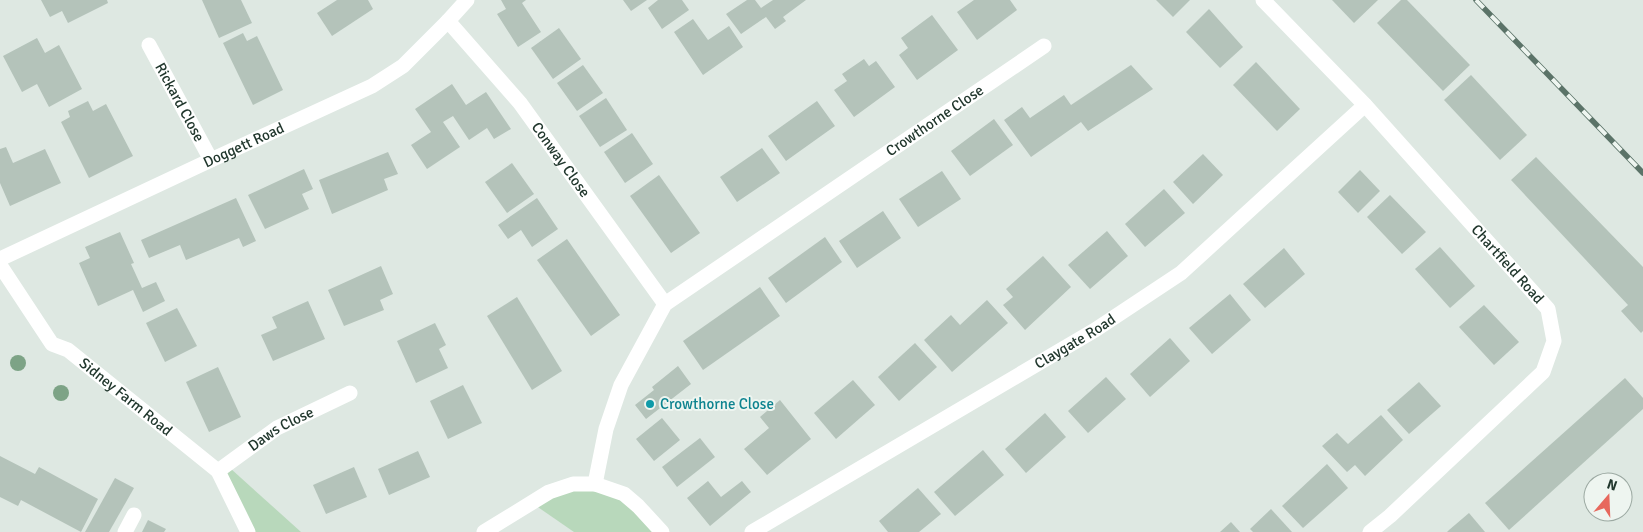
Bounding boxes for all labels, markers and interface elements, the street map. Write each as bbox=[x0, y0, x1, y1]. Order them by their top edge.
street label: Rickard Close bbox=[151, 60, 208, 145]
street label: Crowthorne Close bbox=[882, 81, 987, 160]
street label: Doggett Road bbox=[200, 119, 287, 171]
street label: Conway Close bbox=[528, 119, 594, 201]
street label: Chartfield Road bbox=[1468, 221, 1548, 307]
street label: Claygate Road bbox=[1031, 310, 1119, 373]
street label: Sidney Farm Road bbox=[76, 354, 176, 440]
place label: Crowthorne Close bbox=[660, 395, 774, 413]
marker: Crowthorne Close bbox=[644, 398, 656, 410]
street label: Daws Close bbox=[245, 403, 316, 455]
north arrow bbox=[1583, 472, 1633, 522]
text: N bbox=[1605, 476, 1619, 495]

